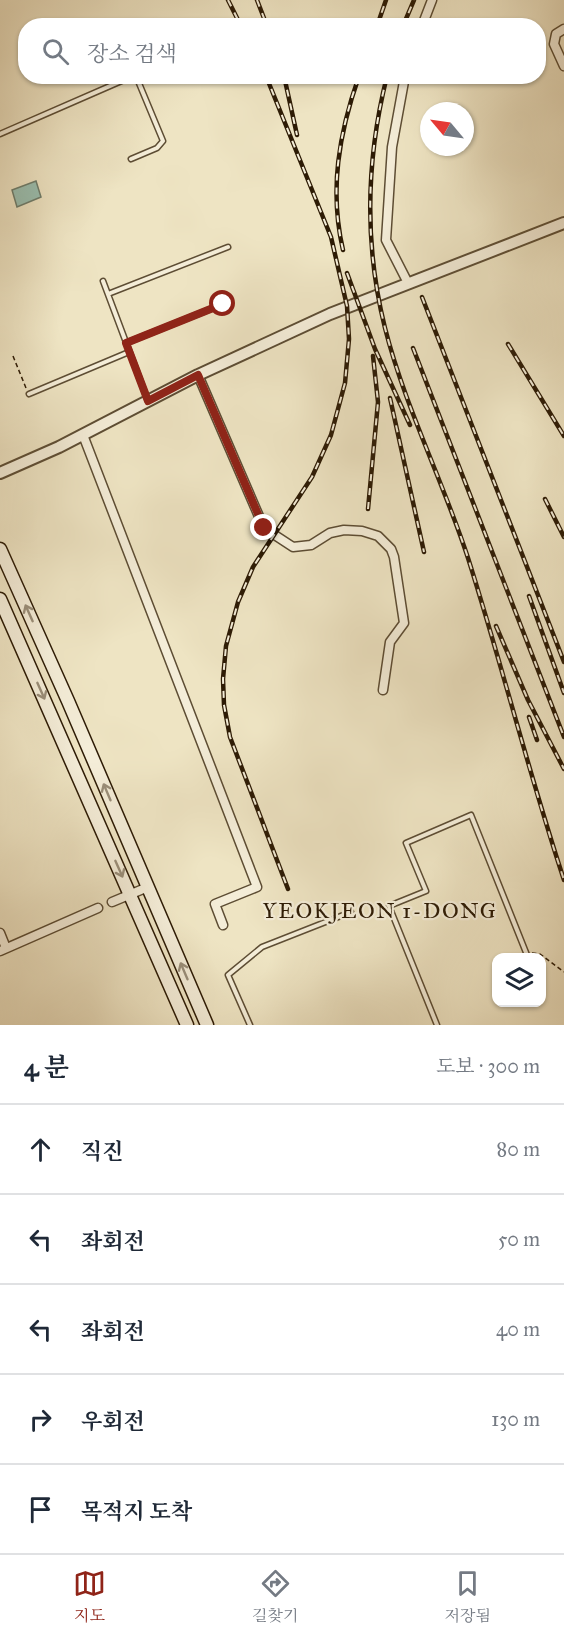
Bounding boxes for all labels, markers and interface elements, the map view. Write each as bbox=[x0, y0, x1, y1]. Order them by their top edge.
search box bbox=[18, 18, 546, 84]
icon: search bbox=[39, 35, 72, 68]
text: 장소 검색 bbox=[87, 40, 177, 67]
north arrow bbox=[420, 102, 474, 156]
route start bbox=[209, 290, 235, 316]
route end bbox=[250, 514, 276, 540]
one-way arrow bbox=[23, 605, 34, 623]
one-way arrow bbox=[35, 681, 47, 699]
one-way arrow bbox=[101, 783, 112, 802]
one-way arrow bbox=[114, 860, 126, 878]
district label: YEOKJEON 1-DONG bbox=[263, 897, 497, 924]
map controls bbox=[492, 953, 546, 1007]
button: layers bbox=[492, 953, 546, 1007]
one-way arrow bbox=[178, 963, 189, 981]
text: 4 분 bbox=[24, 1051, 69, 1083]
text: 도보 · 300 m bbox=[436, 1054, 540, 1078]
icon: ahead bbox=[24, 1133, 57, 1166]
text: 80 m bbox=[497, 1137, 540, 1161]
text: 직진 bbox=[81, 1138, 124, 1165]
icon: left bbox=[24, 1223, 57, 1256]
text: 50 m bbox=[498, 1227, 540, 1251]
text: 좌회전 bbox=[81, 1228, 145, 1255]
icon: left bbox=[24, 1313, 57, 1346]
text: 40 m bbox=[496, 1317, 540, 1341]
text: 좌회전 bbox=[81, 1318, 145, 1345]
icon: right bbox=[24, 1403, 57, 1436]
text: 130 m bbox=[491, 1407, 540, 1431]
text: 우회전 bbox=[81, 1408, 145, 1435]
icon: arrive bbox=[24, 1493, 57, 1526]
text: 목적지 도착 bbox=[81, 1498, 192, 1525]
tab: 지도 bbox=[73, 1567, 106, 1626]
tab: 길찾기 bbox=[252, 1567, 298, 1626]
tab: 저장됨 bbox=[445, 1567, 491, 1626]

